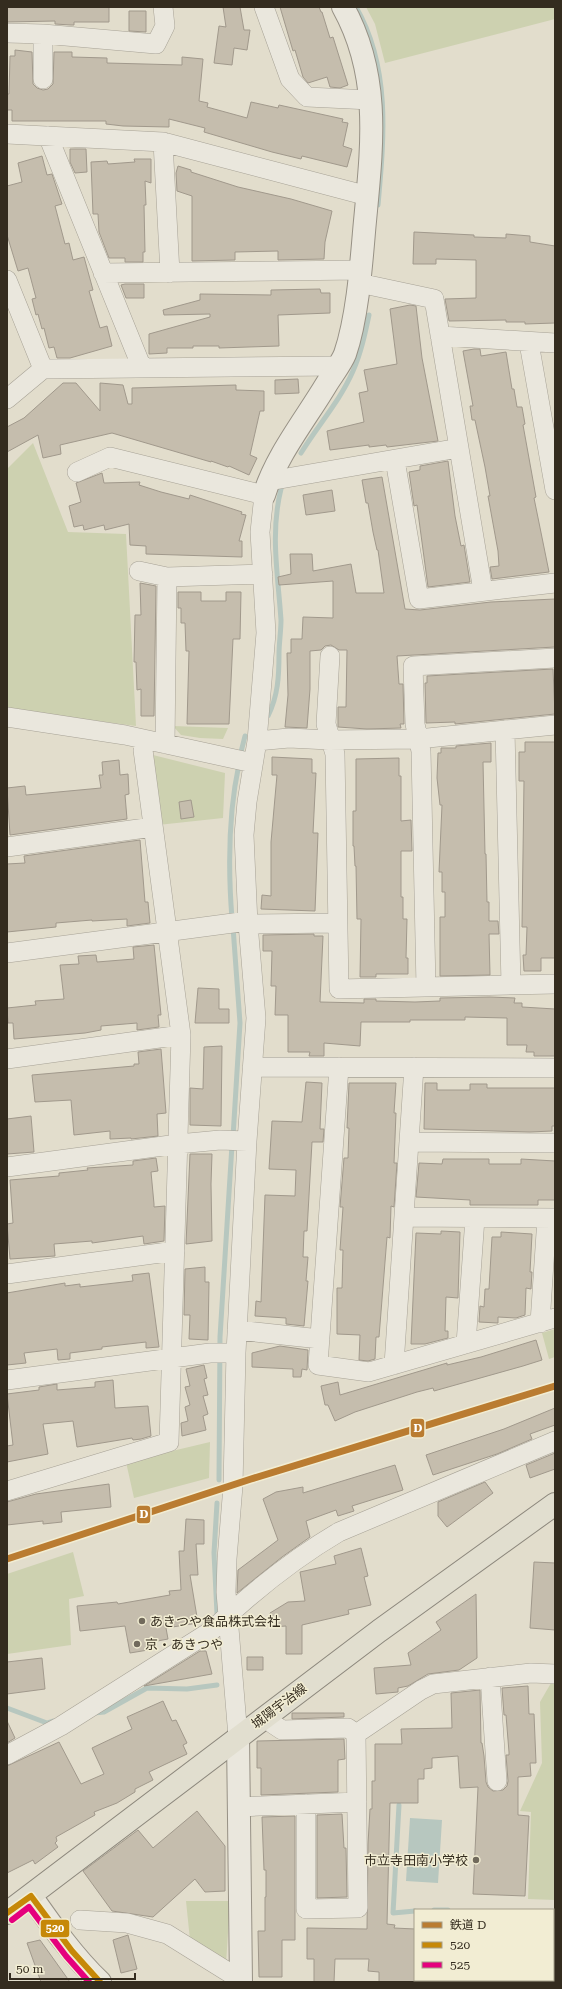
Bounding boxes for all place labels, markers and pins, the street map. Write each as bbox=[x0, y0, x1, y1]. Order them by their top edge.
place label: あきつや食品株式会社 bbox=[150, 1614, 280, 1629]
marker: あきつや食品株式会社 bbox=[137, 1616, 147, 1626]
place label: 京・あきつや bbox=[145, 1637, 223, 1652]
marker: 京・あきつや bbox=[132, 1639, 142, 1649]
place label: 市立寺田南小学校 bbox=[364, 1853, 468, 1868]
marker: 市立寺田南小学校 bbox=[471, 1855, 481, 1865]

